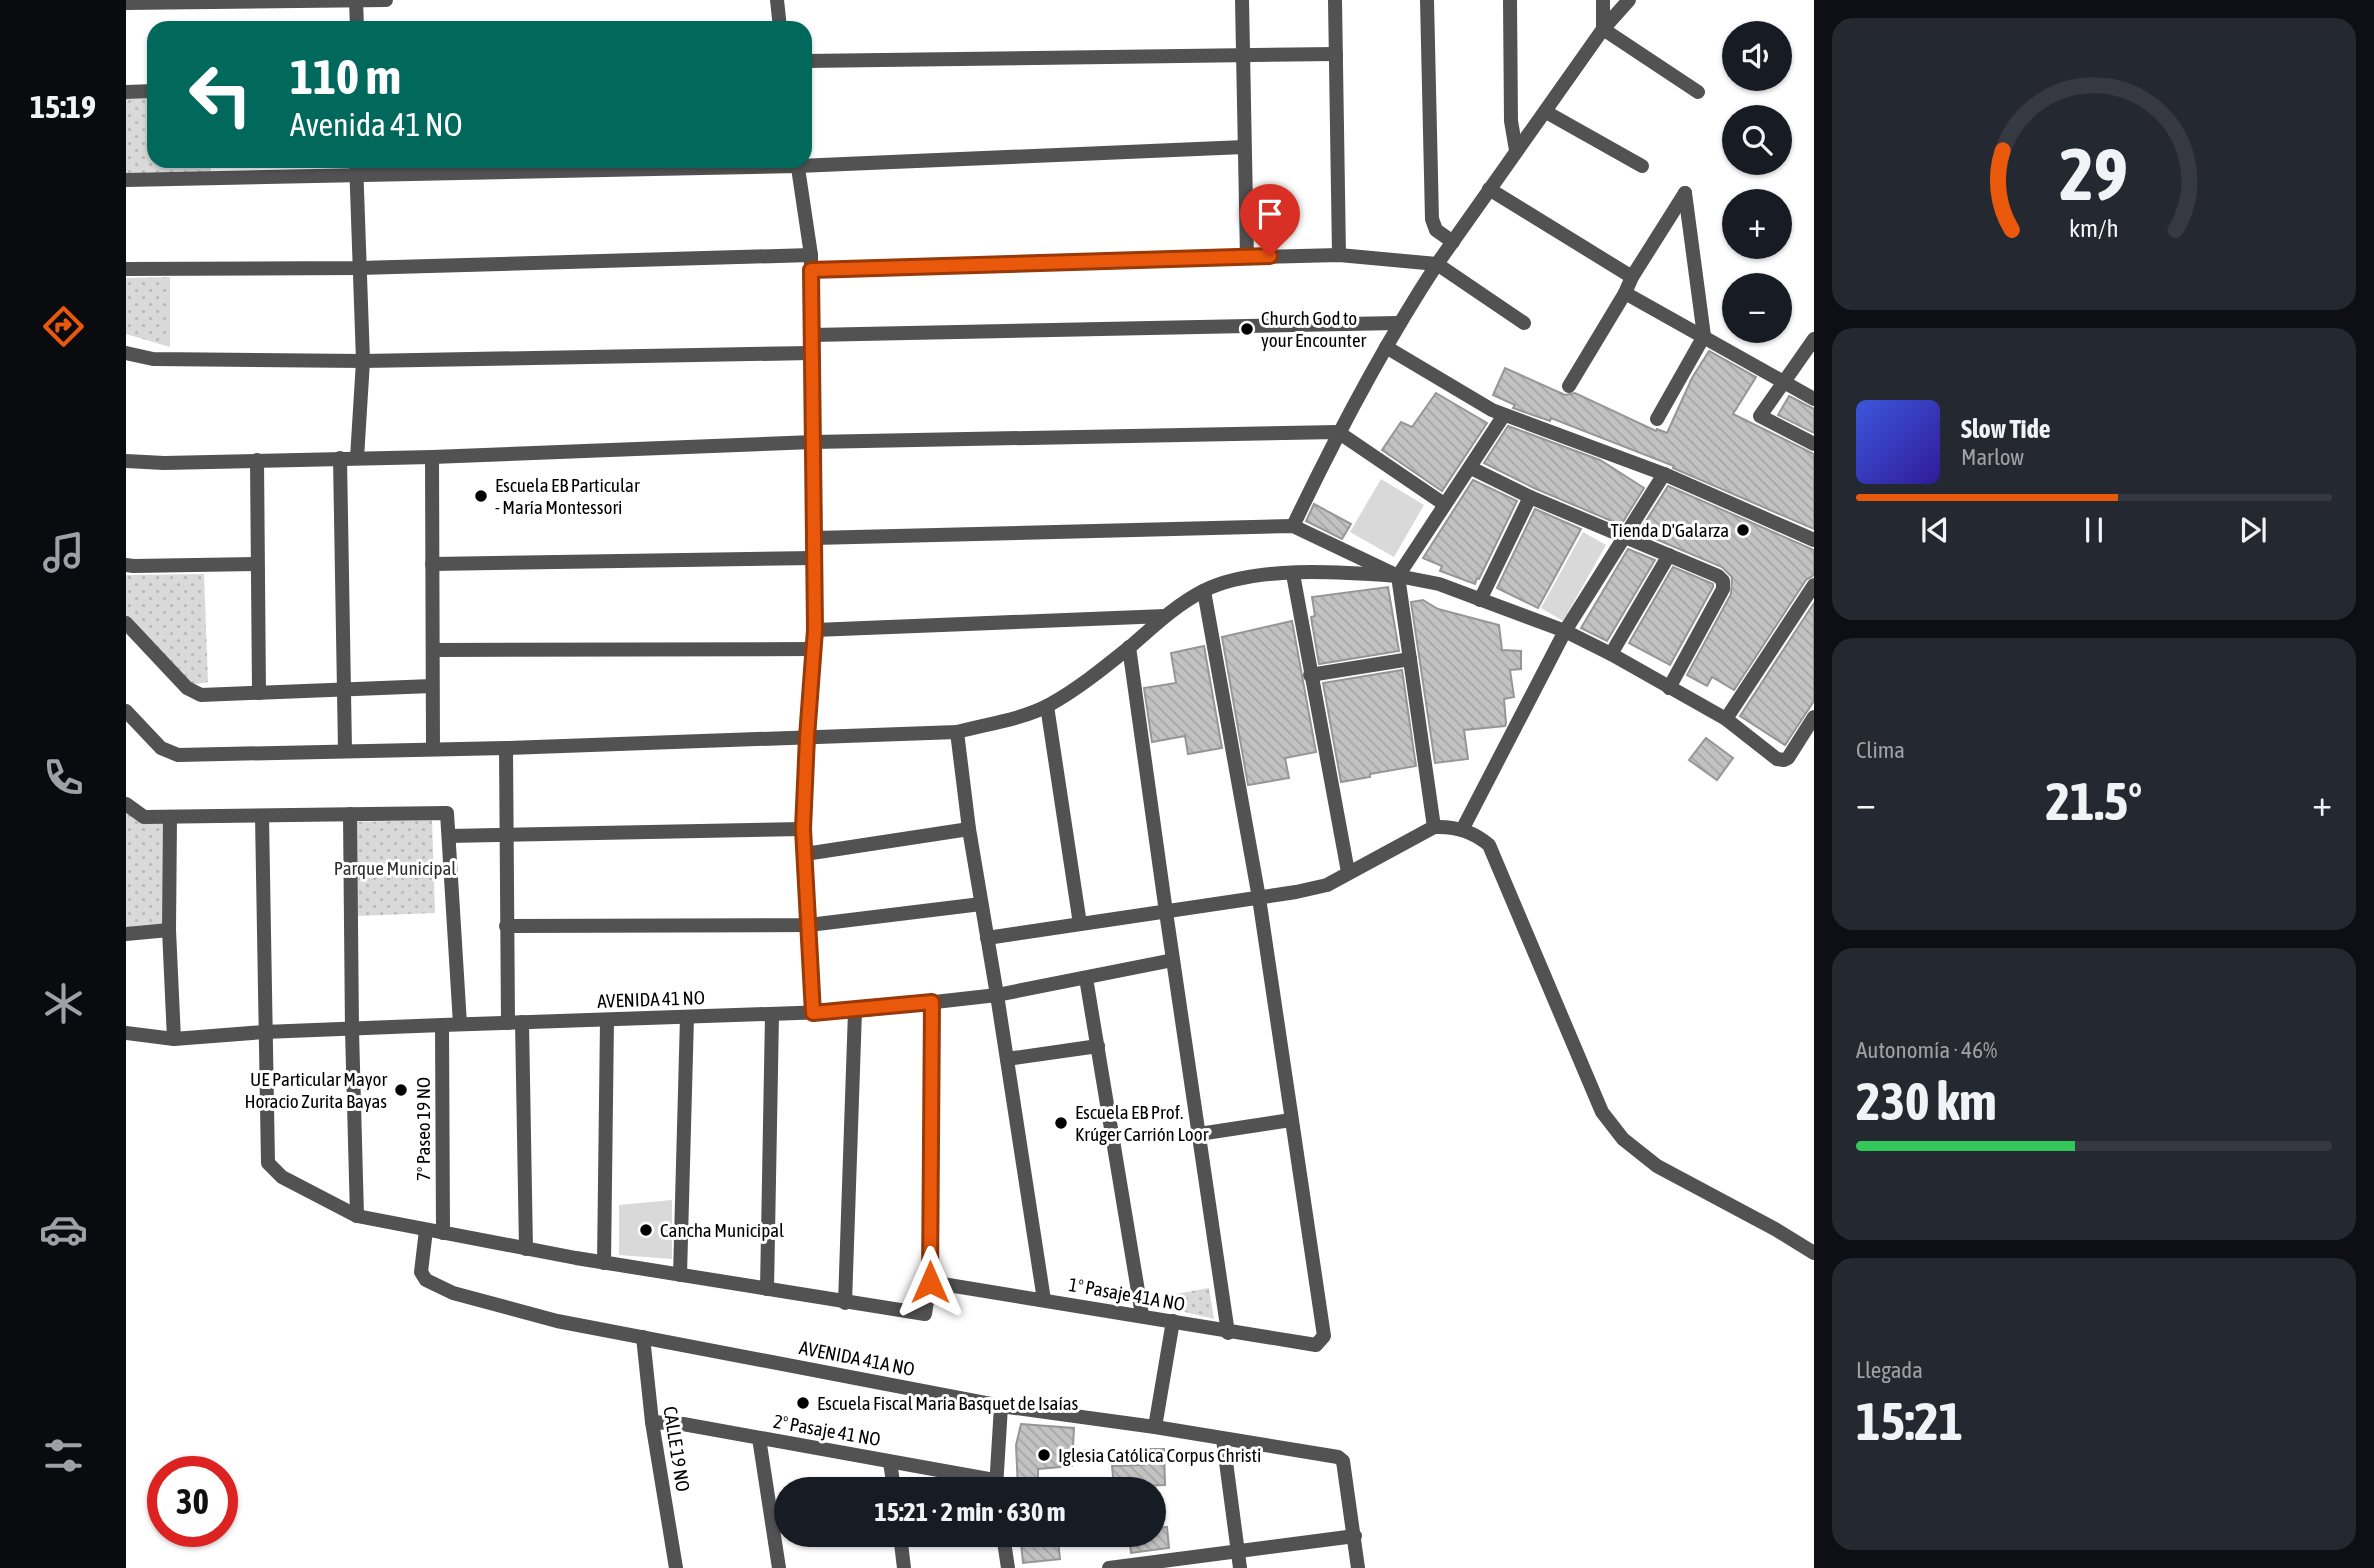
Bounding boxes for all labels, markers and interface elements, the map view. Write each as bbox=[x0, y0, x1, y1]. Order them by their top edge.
map controls bbox=[1722, 21, 1792, 343]
button: sound bbox=[1722, 21, 1792, 91]
text: 110 m bbox=[290, 48, 401, 104]
icon: left bbox=[175, 49, 266, 140]
text: 15:19 bbox=[30, 88, 96, 125]
button: search bbox=[1722, 105, 1792, 175]
text: Avenida 41 NO bbox=[290, 106, 462, 143]
text: 29 bbox=[2060, 132, 2128, 215]
pin bbox=[1240, 184, 1300, 256]
button: + bbox=[1722, 189, 1792, 259]
icon: arrive bbox=[1251, 195, 1289, 233]
text: km/h bbox=[2069, 214, 2119, 242]
button: − bbox=[1722, 273, 1792, 343]
icon: directions bbox=[39, 302, 88, 351]
place label: Church God to your Encounter bbox=[1261, 307, 1367, 351]
marker: Church God to your Encounter bbox=[1239, 321, 1255, 337]
text: Slow Tide bbox=[1961, 414, 2051, 444]
text: Marlow bbox=[1961, 444, 2024, 470]
place label: Escuela EB Particular - María Montessori bbox=[495, 474, 640, 518]
marker: Escuela EB Particular - María Montessori bbox=[473, 488, 489, 504]
icon: previous bbox=[1916, 511, 1954, 549]
icon: pause bbox=[2075, 511, 2113, 549]
icon: next bbox=[2234, 511, 2272, 549]
place label: Tienda D'Galarza bbox=[1611, 519, 1729, 541]
marker: Tienda D'Galarza bbox=[1735, 522, 1751, 538]
icon: music bbox=[39, 528, 88, 577]
text: Clima bbox=[1856, 737, 1905, 763]
icon: phone bbox=[39, 753, 88, 802]
text: 21.5° bbox=[2046, 771, 2142, 831]
text: − bbox=[1856, 781, 1876, 824]
text: + bbox=[2312, 781, 2332, 824]
park label: Parque Municipal bbox=[334, 857, 456, 879]
icon: climate bbox=[39, 979, 88, 1028]
street label: AVENIDA 41 NO bbox=[597, 986, 705, 1012]
text: Autonomía · 46% bbox=[1856, 1037, 1997, 1063]
place label: UE Particular Mayor Horacio Zurita Bayas bbox=[244, 1068, 387, 1112]
text: 230 km bbox=[1856, 1071, 1997, 1131]
street label: 7º Paseo 19 NO bbox=[412, 1077, 434, 1181]
marker: UE Particular Mayor Horacio Zurita Bayas bbox=[393, 1082, 409, 1098]
place label: Escuela EB Prof. Krúger Carrión Loor bbox=[1075, 1101, 1209, 1145]
marker: Escuela EB Prof. Krúger Carrión Loor bbox=[1053, 1115, 1069, 1131]
icon: car bbox=[39, 1205, 88, 1254]
place label: Cancha Municipal bbox=[660, 1219, 784, 1241]
marker: Cancha Municipal bbox=[638, 1222, 654, 1238]
position arrow bbox=[893, 1245, 967, 1319]
street label: 1º Pasaje 41A NO bbox=[1067, 1273, 1187, 1315]
street label: AVENIDA 41A NO bbox=[797, 1336, 917, 1380]
text: Llegada bbox=[1856, 1357, 1923, 1383]
text: 15:21 bbox=[1856, 1391, 1963, 1451]
place label: Escuela Fiscal María Basquet de Isaías bbox=[817, 1392, 1079, 1414]
marker: Escuela Fiscal María Basquet de Isaías bbox=[795, 1395, 811, 1411]
street label: CALLE 19 NO bbox=[659, 1405, 695, 1493]
street label: 2º Pasaje 41 NO bbox=[772, 1410, 882, 1450]
icon: filters bbox=[39, 1431, 88, 1480]
place label: Iglesia Católica Corpus Christi bbox=[1058, 1444, 1261, 1466]
marker: Iglesia Católica Corpus Christi bbox=[1036, 1447, 1052, 1463]
speed limit sign: 30 bbox=[147, 1456, 238, 1547]
text: 15:21 · 2 min · 630 m bbox=[875, 1497, 1065, 1527]

